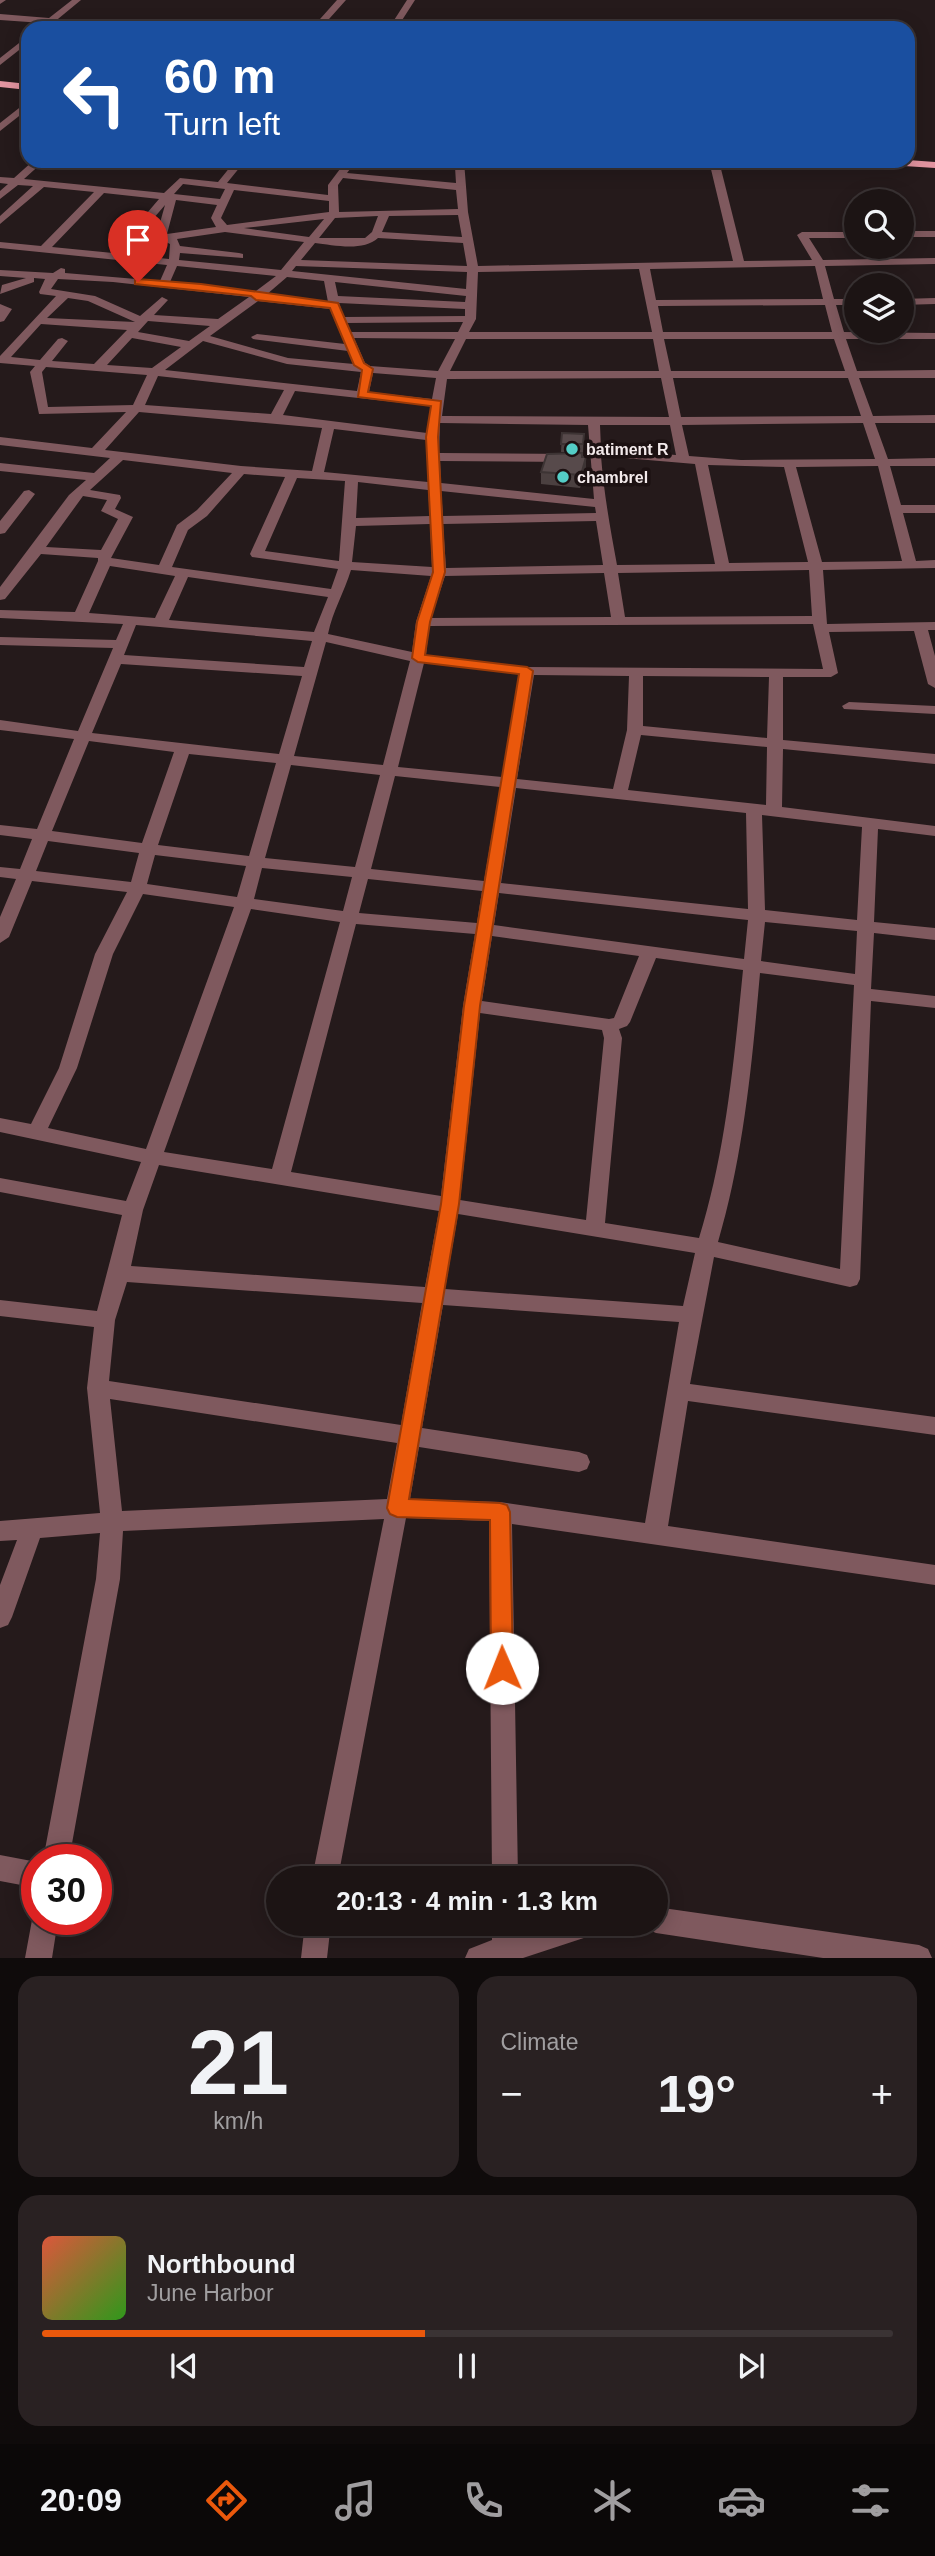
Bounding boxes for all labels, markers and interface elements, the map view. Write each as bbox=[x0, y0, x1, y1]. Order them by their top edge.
icon: left bbox=[49, 49, 140, 140]
text: 60 m bbox=[164, 49, 276, 103]
text: Turn left bbox=[164, 106, 280, 142]
map controls bbox=[844, 189, 914, 343]
button: search bbox=[844, 189, 914, 259]
pin bbox=[108, 210, 168, 282]
icon: arrive bbox=[119, 221, 157, 259]
button: layers bbox=[844, 273, 914, 343]
marker: batiment R bbox=[564, 441, 580, 457]
place label: batiment R bbox=[586, 441, 669, 458]
marker: chambrel bbox=[555, 469, 571, 485]
place label: chambrel bbox=[577, 469, 648, 486]
position arrow bbox=[465, 1631, 539, 1705]
speed limit sign: 30 bbox=[21, 1844, 112, 1935]
text: 20:13 · 4 min · 1.3 km bbox=[336, 1886, 598, 1916]
text: 21 bbox=[188, 2012, 289, 2113]
text: Climate bbox=[501, 2029, 578, 2055]
text: 19° bbox=[657, 2065, 736, 2123]
text: − bbox=[501, 2073, 523, 2115]
text: + bbox=[871, 2073, 893, 2115]
text: km/h bbox=[213, 2108, 263, 2134]
text: Northbound bbox=[147, 2249, 296, 2279]
text: June Harbor bbox=[147, 2280, 274, 2306]
icon: previous bbox=[165, 2347, 203, 2385]
icon: pause bbox=[448, 2347, 486, 2385]
icon: next bbox=[732, 2347, 770, 2385]
icon: directions bbox=[202, 2476, 251, 2525]
icon: music bbox=[331, 2476, 380, 2525]
icon: phone bbox=[459, 2476, 508, 2525]
icon: climate bbox=[588, 2476, 637, 2525]
icon: car bbox=[717, 2476, 766, 2525]
icon: filters bbox=[846, 2476, 895, 2525]
text: 20:09 bbox=[40, 2482, 122, 2518]

